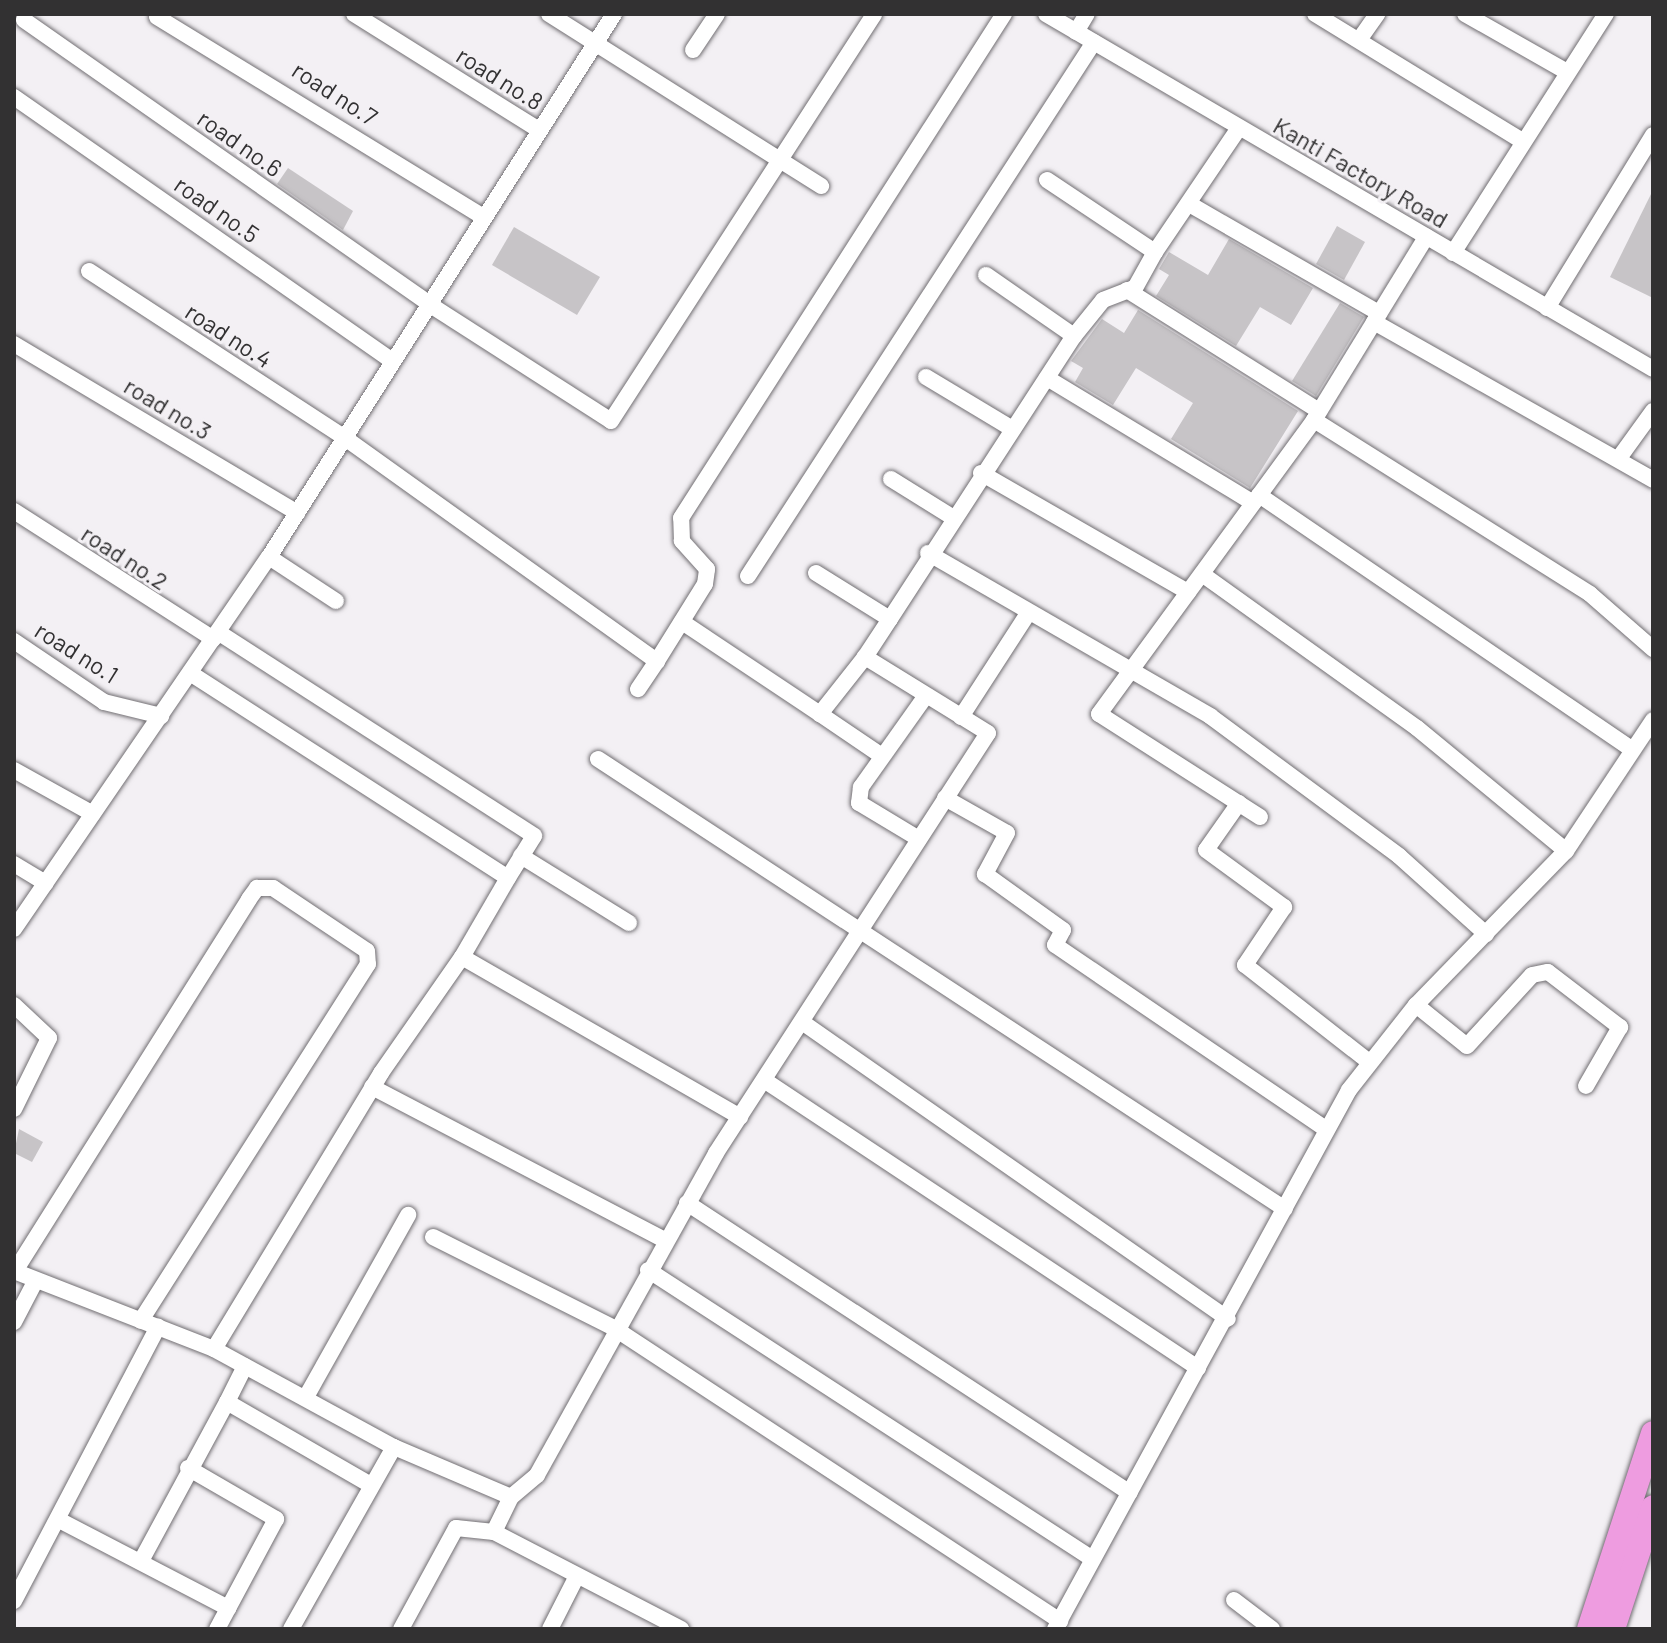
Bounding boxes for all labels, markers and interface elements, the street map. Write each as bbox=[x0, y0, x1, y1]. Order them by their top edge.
street label: road no.8 bbox=[451, 40, 549, 116]
street label: road no.7 bbox=[287, 55, 383, 131]
street label: road no.6 bbox=[192, 104, 288, 182]
street label: Kanti Factory Road bbox=[1269, 110, 1453, 234]
street label: road no.5 bbox=[169, 170, 265, 248]
street label: road no.4 bbox=[180, 296, 278, 374]
street label: road no.3 bbox=[119, 371, 217, 445]
street label: road no.2 bbox=[76, 518, 174, 596]
street label: road no.1 bbox=[30, 615, 124, 689]

